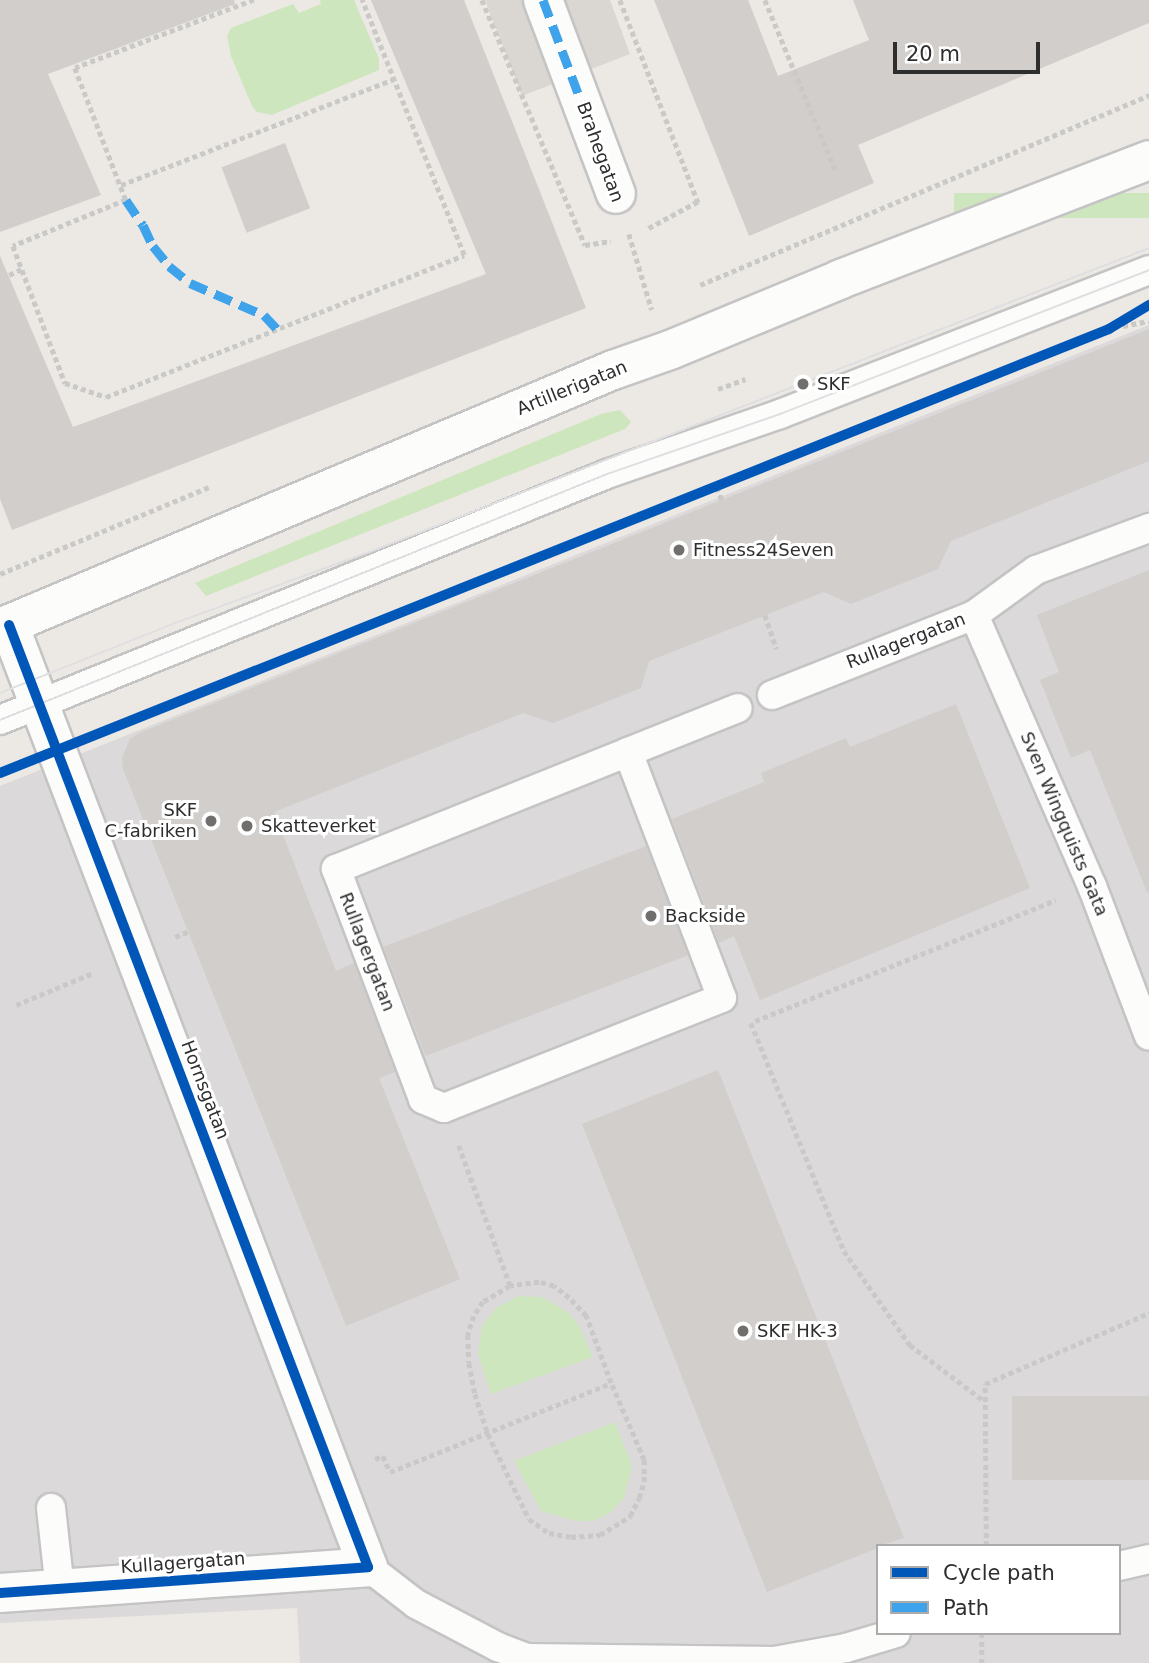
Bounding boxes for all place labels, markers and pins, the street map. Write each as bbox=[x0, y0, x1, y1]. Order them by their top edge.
place label: SKF bbox=[817, 373, 851, 395]
marker: SKF bbox=[795, 376, 811, 392]
place label: Fitness24Seven bbox=[693, 539, 834, 561]
marker: Fitness24Seven bbox=[671, 542, 687, 558]
place label: SKF C-fabriken bbox=[104, 800, 197, 842]
marker: SKF C-fabriken bbox=[203, 813, 219, 829]
place label: Skatteverket bbox=[261, 815, 376, 837]
marker: Skatteverket bbox=[239, 818, 255, 834]
place label: Backside bbox=[665, 905, 746, 927]
marker: Backside bbox=[643, 908, 659, 924]
place label: SKF HK-3 bbox=[757, 1320, 838, 1342]
marker: SKF HK-3 bbox=[735, 1323, 751, 1339]

